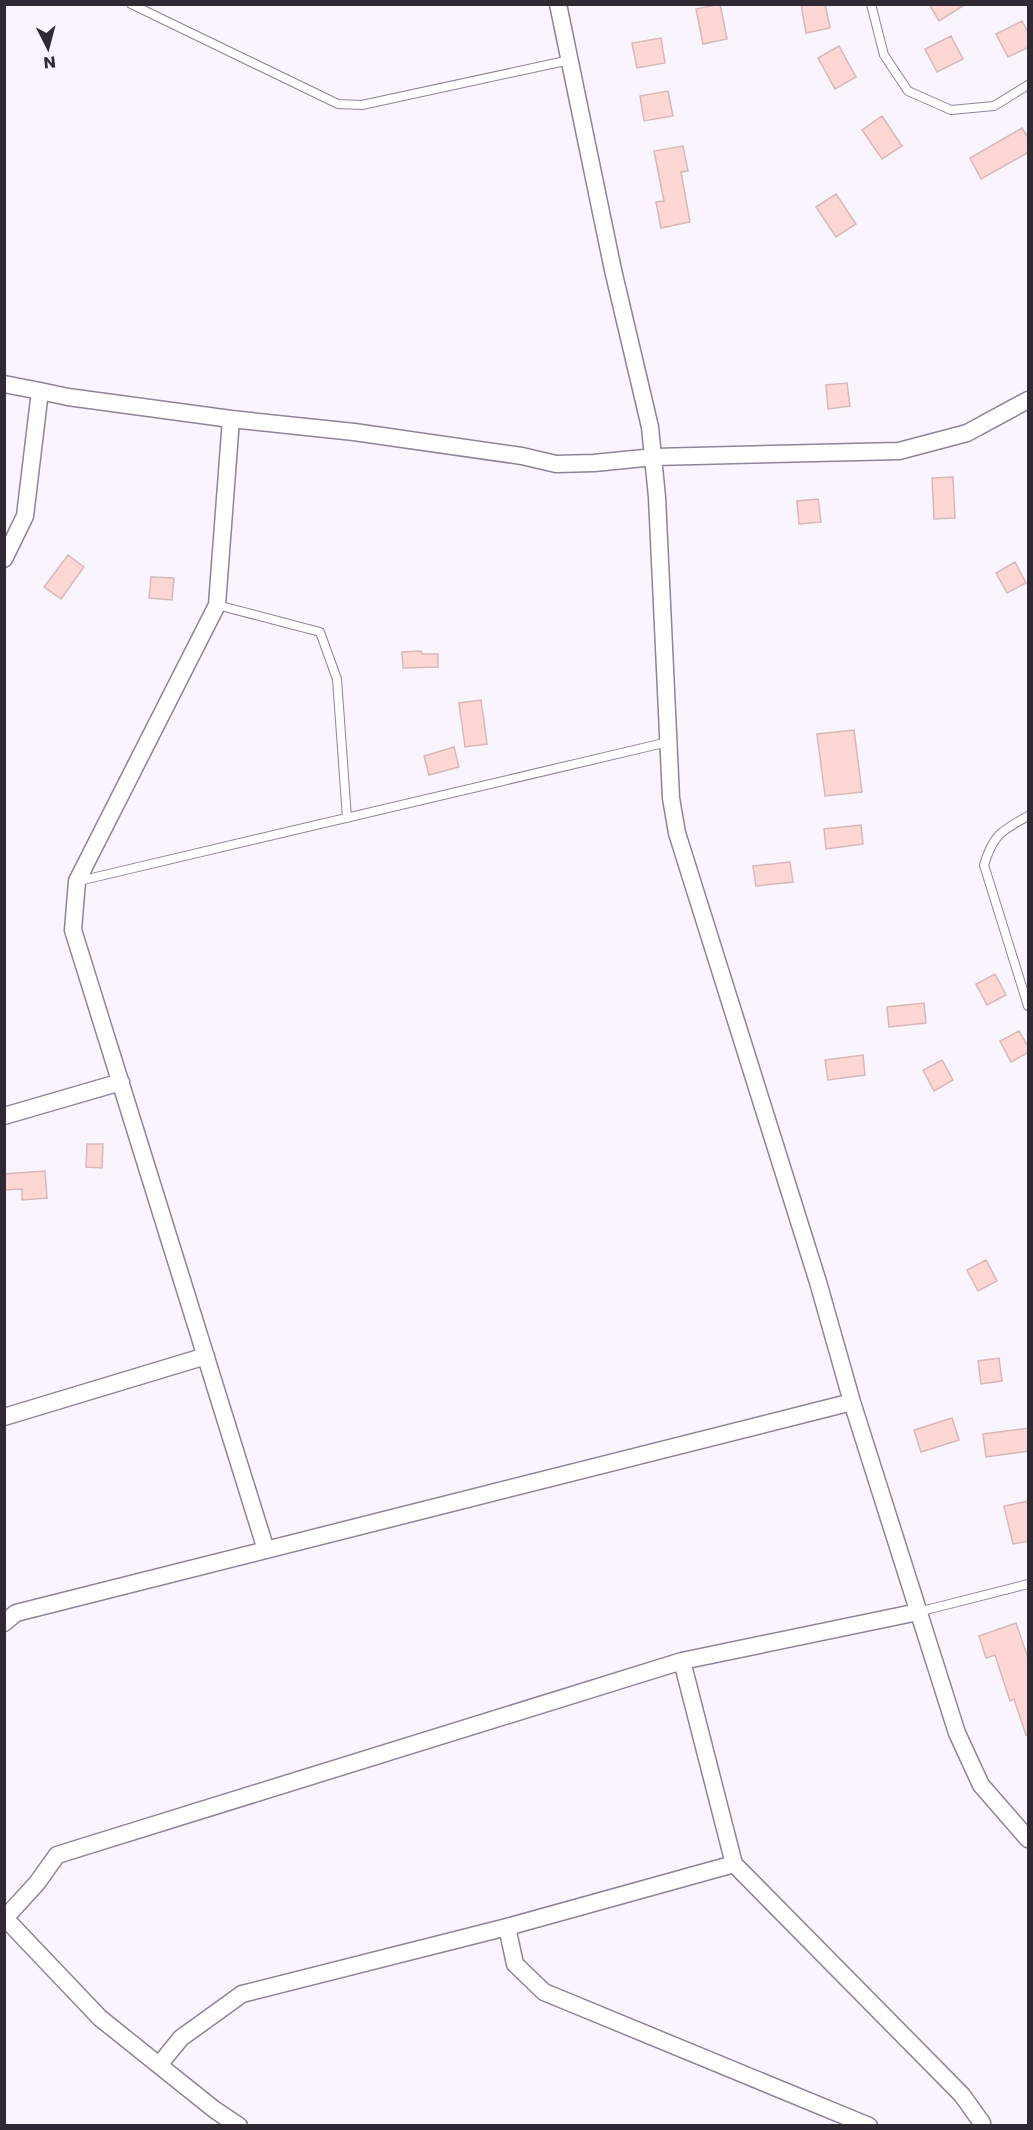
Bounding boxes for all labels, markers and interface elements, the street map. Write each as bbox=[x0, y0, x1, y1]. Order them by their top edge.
north arrow bbox=[18, 18, 78, 78]
text: N bbox=[42, 50, 57, 74]

